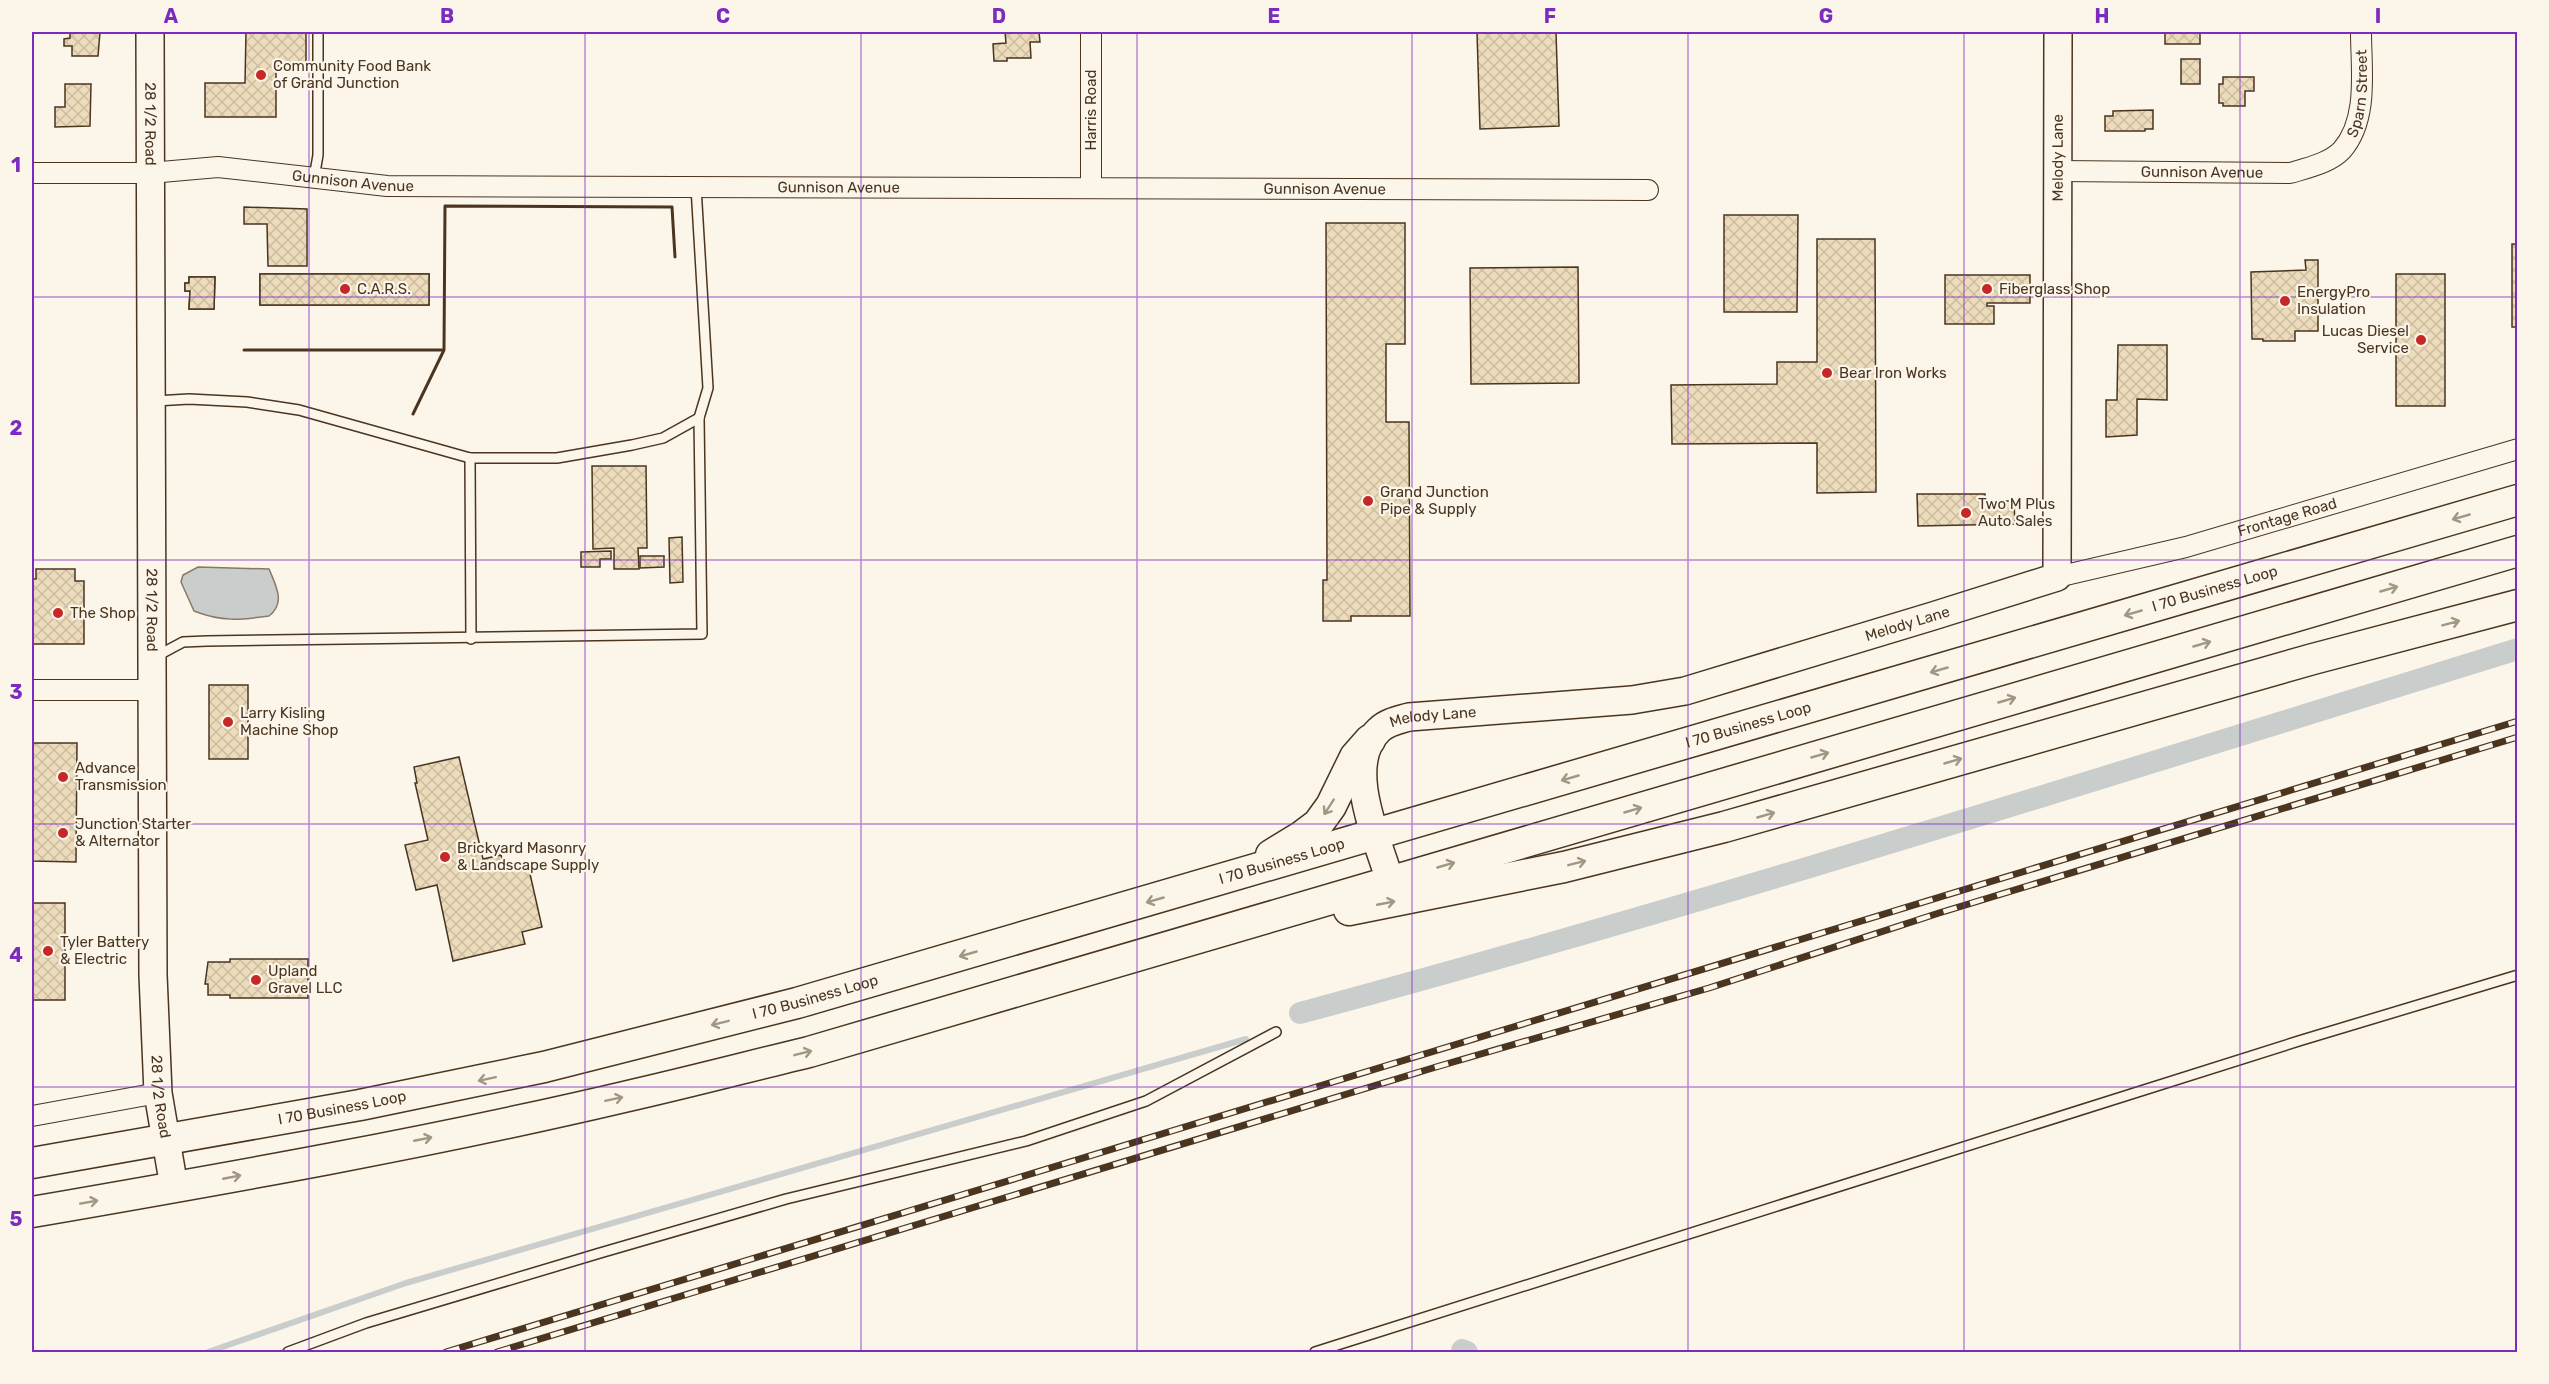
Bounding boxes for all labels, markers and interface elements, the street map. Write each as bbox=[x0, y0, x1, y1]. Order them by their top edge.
text: A bbox=[164, 4, 179, 28]
text: B bbox=[440, 4, 454, 28]
text: C bbox=[716, 4, 730, 28]
text: D bbox=[992, 4, 1006, 28]
text: E bbox=[1268, 4, 1280, 28]
text: F bbox=[1544, 4, 1556, 28]
text: G bbox=[1819, 4, 1833, 28]
text: H bbox=[2095, 4, 2109, 28]
text: I bbox=[2375, 4, 2381, 28]
street label: Sparn Street bbox=[2343, 49, 2371, 140]
place label: Community Food Bank of Grand Junction bbox=[273, 57, 431, 92]
marker: Community Food Bank of Grand Junction bbox=[254, 68, 268, 82]
street label: Harris Road bbox=[1082, 70, 1100, 150]
street label: 28 1/2 Road bbox=[141, 82, 159, 166]
street label: Melody Lane bbox=[2049, 114, 2067, 201]
text: 1 bbox=[11, 153, 21, 177]
street label: Gunnison Avenue bbox=[2141, 163, 2263, 182]
street label: Gunnison Avenue bbox=[291, 166, 414, 195]
street label: Gunnison Avenue bbox=[777, 178, 900, 197]
street label: Gunnison Avenue bbox=[1263, 180, 1386, 198]
place label: C.A.R.S. bbox=[357, 280, 411, 298]
place label: Fiberglass Shop bbox=[1999, 280, 2110, 298]
marker: C.A.R.S. bbox=[338, 282, 352, 296]
marker: Fiberglass Shop bbox=[1980, 282, 1994, 296]
place label: EnergyPro Insulation bbox=[2297, 283, 2370, 318]
marker: EnergyPro Insulation bbox=[2278, 294, 2292, 308]
place label: Lucas Diesel Service bbox=[2322, 322, 2409, 357]
marker: Lucas Diesel Service bbox=[2414, 333, 2428, 347]
place label: Bear Iron Works bbox=[1839, 364, 1947, 382]
marker: Bear Iron Works bbox=[1820, 366, 1834, 380]
text: 2 bbox=[10, 416, 23, 440]
place label: Grand Junction Pipe & Supply bbox=[1380, 483, 1489, 518]
marker: Grand Junction Pipe & Supply bbox=[1361, 494, 1375, 508]
street label: Frontage Road bbox=[2236, 494, 2339, 540]
place label: Two M Plus Auto Sales bbox=[1978, 495, 2056, 530]
marker: Two M Plus Auto Sales bbox=[1959, 506, 1973, 520]
one-way arrow bbox=[2452, 512, 2471, 523]
street label: I 70 Business Loop bbox=[2150, 562, 2280, 616]
street label: 28 1/2 Road bbox=[143, 568, 161, 652]
one-way arrow bbox=[2379, 583, 2398, 594]
street label: Melody Lane bbox=[1863, 602, 1952, 645]
place label: The Shop bbox=[70, 604, 136, 622]
marker: The Shop bbox=[51, 606, 65, 620]
one-way arrow bbox=[2124, 608, 2143, 620]
one-way arrow bbox=[2441, 616, 2460, 628]
one-way arrow bbox=[2192, 637, 2211, 649]
one-way arrow bbox=[1930, 665, 1949, 677]
text: 3 bbox=[9, 680, 23, 704]
one-way arrow bbox=[1998, 694, 2017, 705]
street label: I 70 Business Loop bbox=[1683, 698, 1813, 752]
street label: Melody Lane bbox=[1387, 703, 1477, 731]
place label: Larry Kisling Machine Shop bbox=[240, 704, 338, 739]
marker: Larry Kisling Machine Shop bbox=[221, 715, 235, 729]
one-way arrow bbox=[1810, 749, 1829, 760]
one-way arrow bbox=[1943, 755, 1962, 766]
place label: Advance Transmission bbox=[75, 759, 167, 794]
marker: Advance Transmission bbox=[56, 770, 70, 784]
one-way arrow bbox=[1561, 773, 1580, 784]
one-way arrow bbox=[1323, 799, 1336, 816]
one-way arrow bbox=[1623, 804, 1642, 815]
one-way arrow bbox=[1756, 809, 1775, 820]
place label: Junction Starter & Alternator bbox=[75, 815, 191, 850]
marker: Junction Starter & Alternator bbox=[56, 826, 70, 840]
street label: I 70 Business Loop bbox=[1217, 834, 1347, 888]
place label: Brickyard Masonry & Landscape Supply bbox=[457, 839, 599, 874]
marker: Brickyard Masonry & Landscape Supply bbox=[438, 850, 452, 864]
one-way arrow bbox=[1567, 857, 1586, 869]
one-way arrow bbox=[1436, 858, 1455, 870]
one-way arrow bbox=[1146, 895, 1165, 906]
one-way arrow bbox=[1376, 898, 1396, 909]
place label: Tyler Battery & Electric bbox=[60, 933, 149, 968]
text: 4 bbox=[9, 943, 23, 967]
marker: Tyler Battery & Electric bbox=[41, 944, 55, 958]
one-way arrow bbox=[959, 949, 978, 960]
place label: Upland Gravel LLC bbox=[268, 962, 342, 997]
street label: I 70 Business Loop bbox=[750, 971, 880, 1023]
marker: Upland Gravel LLC bbox=[249, 973, 263, 987]
one-way arrow bbox=[711, 1017, 730, 1029]
one-way arrow bbox=[794, 1046, 813, 1058]
street label: 28 1/2 Road bbox=[147, 1055, 175, 1140]
one-way arrow bbox=[477, 1074, 497, 1085]
street label: I 70 Business Loop bbox=[277, 1087, 408, 1128]
one-way arrow bbox=[604, 1093, 623, 1105]
one-way arrow bbox=[413, 1133, 433, 1144]
one-way arrow bbox=[222, 1171, 241, 1182]
one-way arrow bbox=[79, 1196, 99, 1207]
text: 5 bbox=[10, 1207, 23, 1231]

